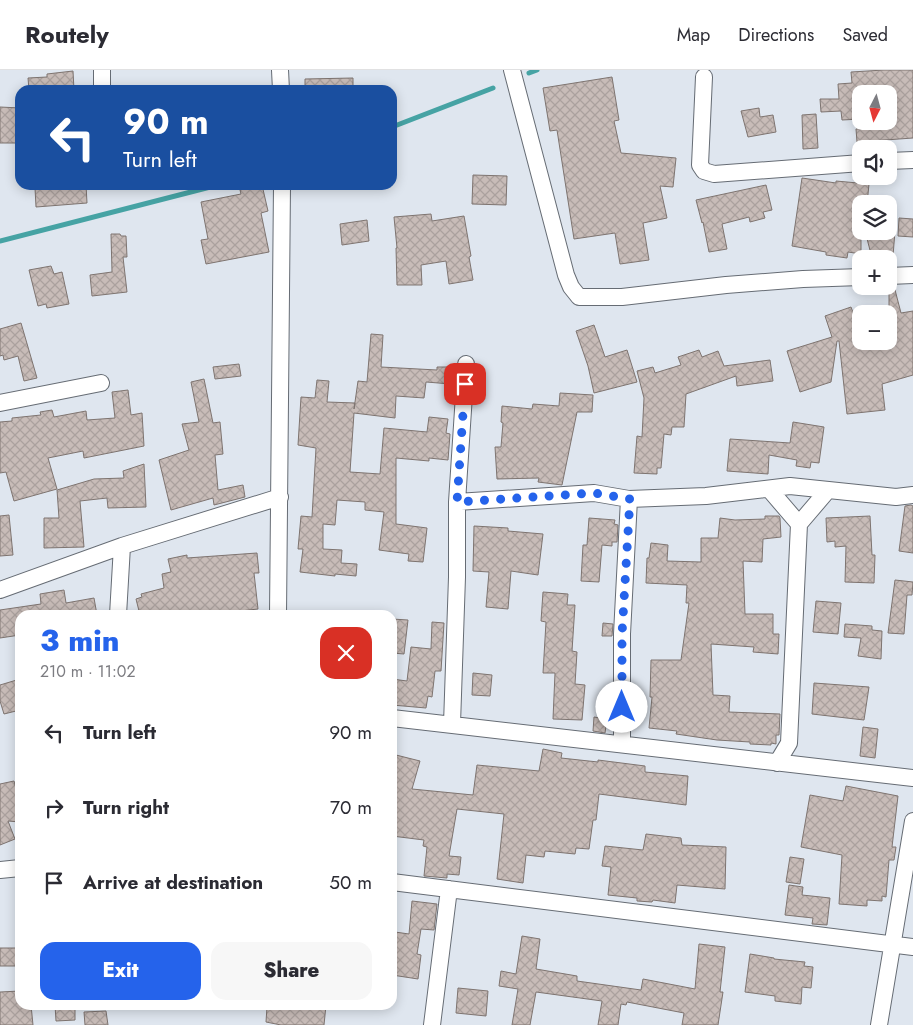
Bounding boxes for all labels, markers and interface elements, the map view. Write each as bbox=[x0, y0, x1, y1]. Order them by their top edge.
text: Routely bbox=[25, 17, 109, 52]
text: Map bbox=[677, 22, 710, 48]
text: Directions bbox=[738, 22, 814, 48]
text: Saved bbox=[842, 22, 888, 48]
north arrow bbox=[852, 85, 898, 130]
map controls bbox=[852, 85, 897, 350]
text: 90 m bbox=[123, 97, 209, 147]
icon: left bbox=[40, 105, 105, 170]
button: sound bbox=[852, 140, 897, 185]
text: Turn left bbox=[123, 143, 197, 175]
button: layers bbox=[852, 195, 897, 240]
button: + bbox=[852, 250, 897, 295]
button: − bbox=[852, 305, 897, 350]
pin bbox=[444, 363, 486, 405]
icon: arrive bbox=[451, 370, 479, 398]
text: 3 min bbox=[40, 619, 119, 662]
button: close bbox=[320, 627, 372, 679]
text: 210 m · 11:02 bbox=[40, 660, 136, 683]
position arrow bbox=[595, 680, 647, 732]
icon: left bbox=[40, 719, 68, 747]
text: Turn left bbox=[83, 719, 156, 746]
text: 90 m bbox=[329, 719, 372, 746]
icon: right bbox=[40, 794, 68, 822]
text: Turn right bbox=[83, 794, 169, 821]
text: 70 m bbox=[330, 794, 372, 821]
icon: arrive bbox=[40, 869, 68, 897]
text: Arrive at destination bbox=[83, 869, 263, 896]
text: 50 m bbox=[329, 869, 372, 896]
button: Exit bbox=[40, 942, 201, 1000]
button: Share bbox=[211, 942, 372, 1000]

